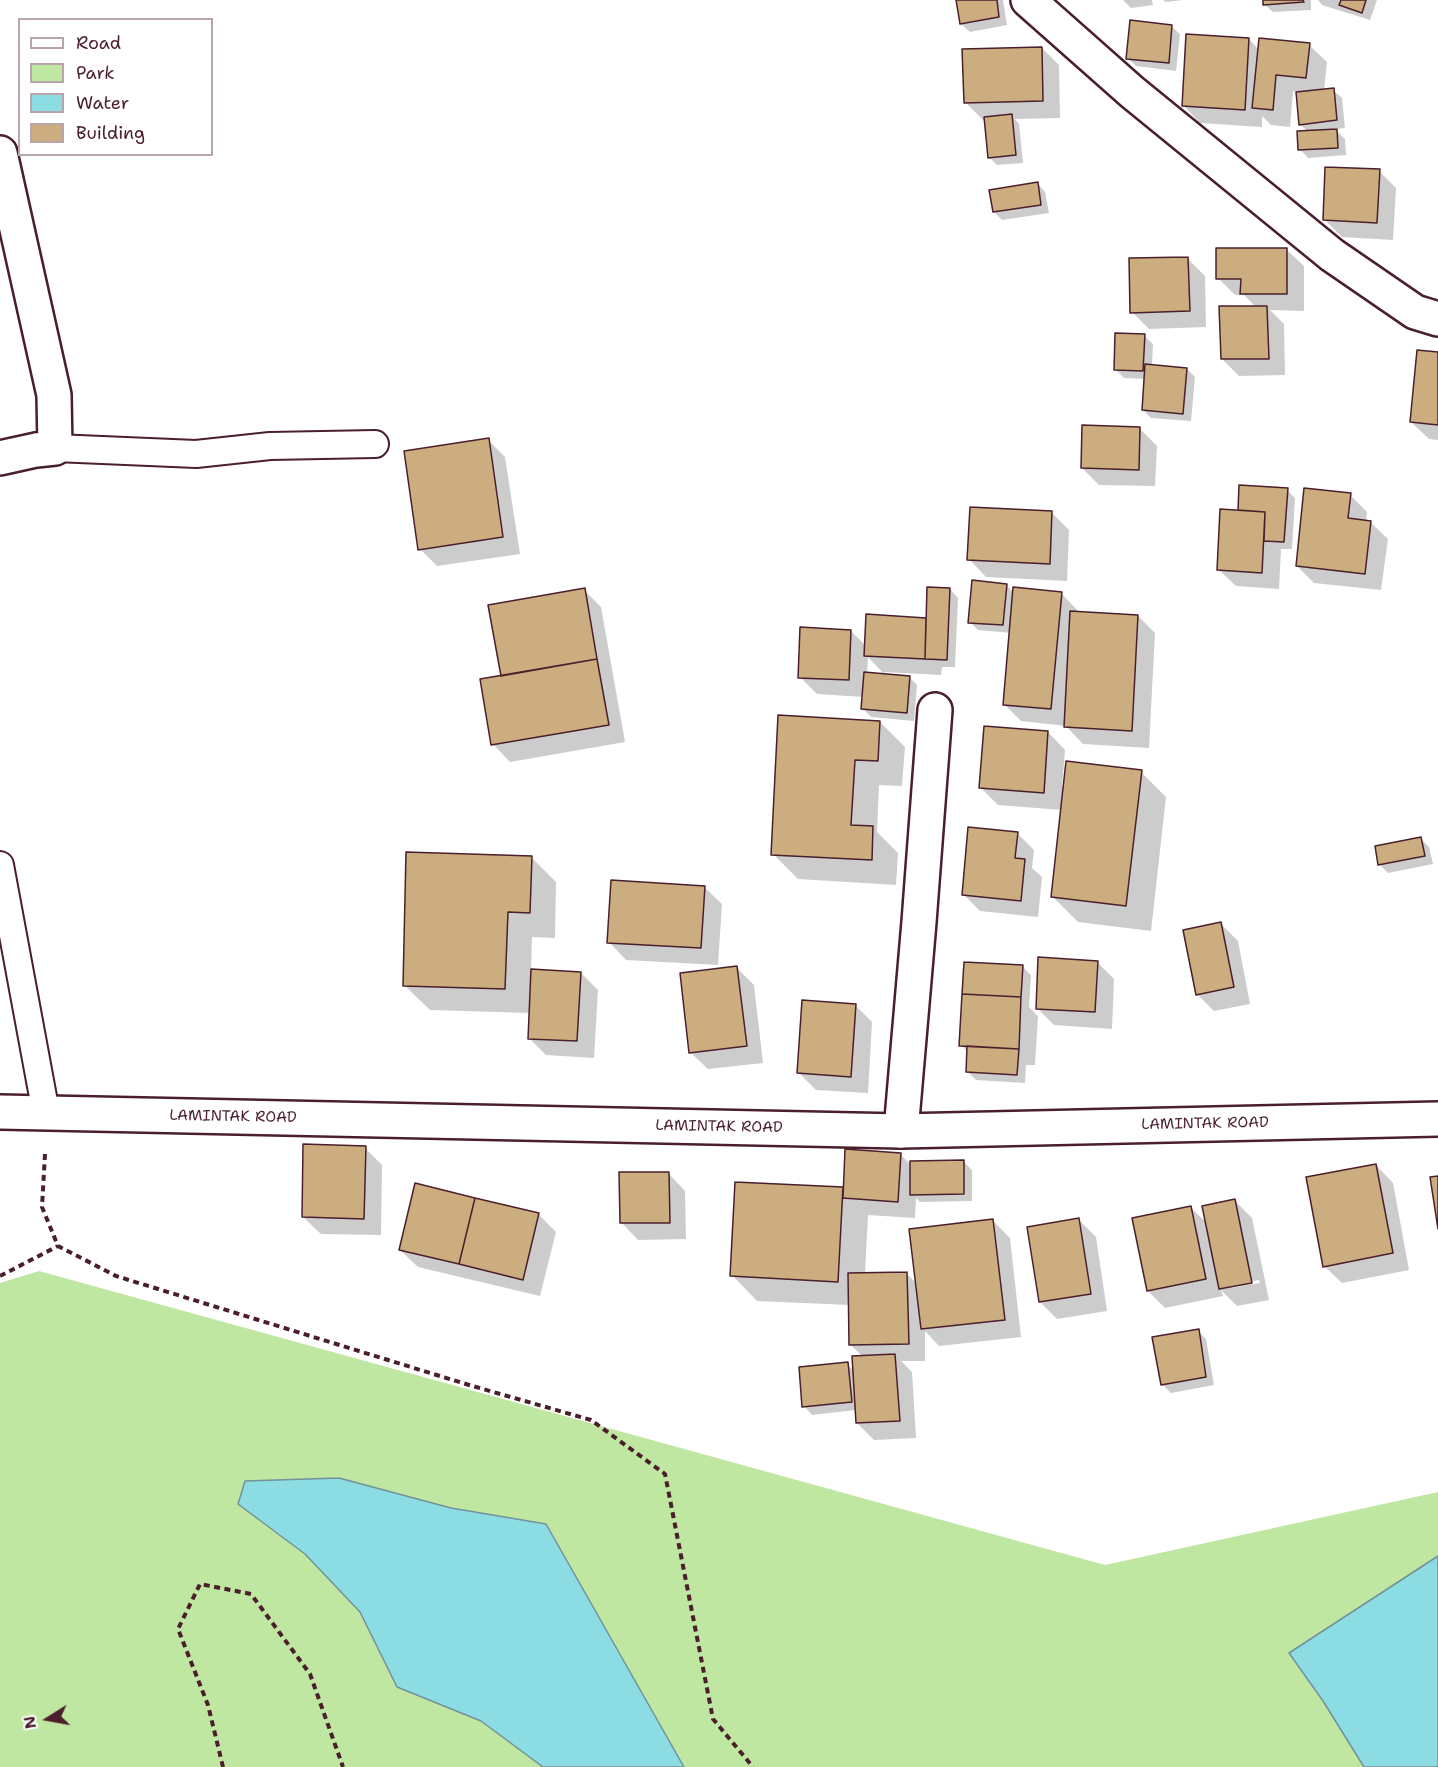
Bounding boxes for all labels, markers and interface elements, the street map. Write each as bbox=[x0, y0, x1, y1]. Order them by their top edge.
legend bbox=[18, 18, 213, 156]
text: Road bbox=[76, 31, 121, 55]
text: Park bbox=[76, 61, 115, 85]
text: Water bbox=[76, 91, 129, 115]
text: Building bbox=[76, 121, 145, 145]
street label: LAMINTAK ROAD bbox=[169, 1107, 297, 1127]
street label: LAMINTAK ROAD bbox=[1141, 1114, 1269, 1134]
street label: LAMINTAK ROAD bbox=[655, 1117, 783, 1137]
north arrow bbox=[18, 1689, 78, 1749]
text: N bbox=[18, 1714, 41, 1731]

